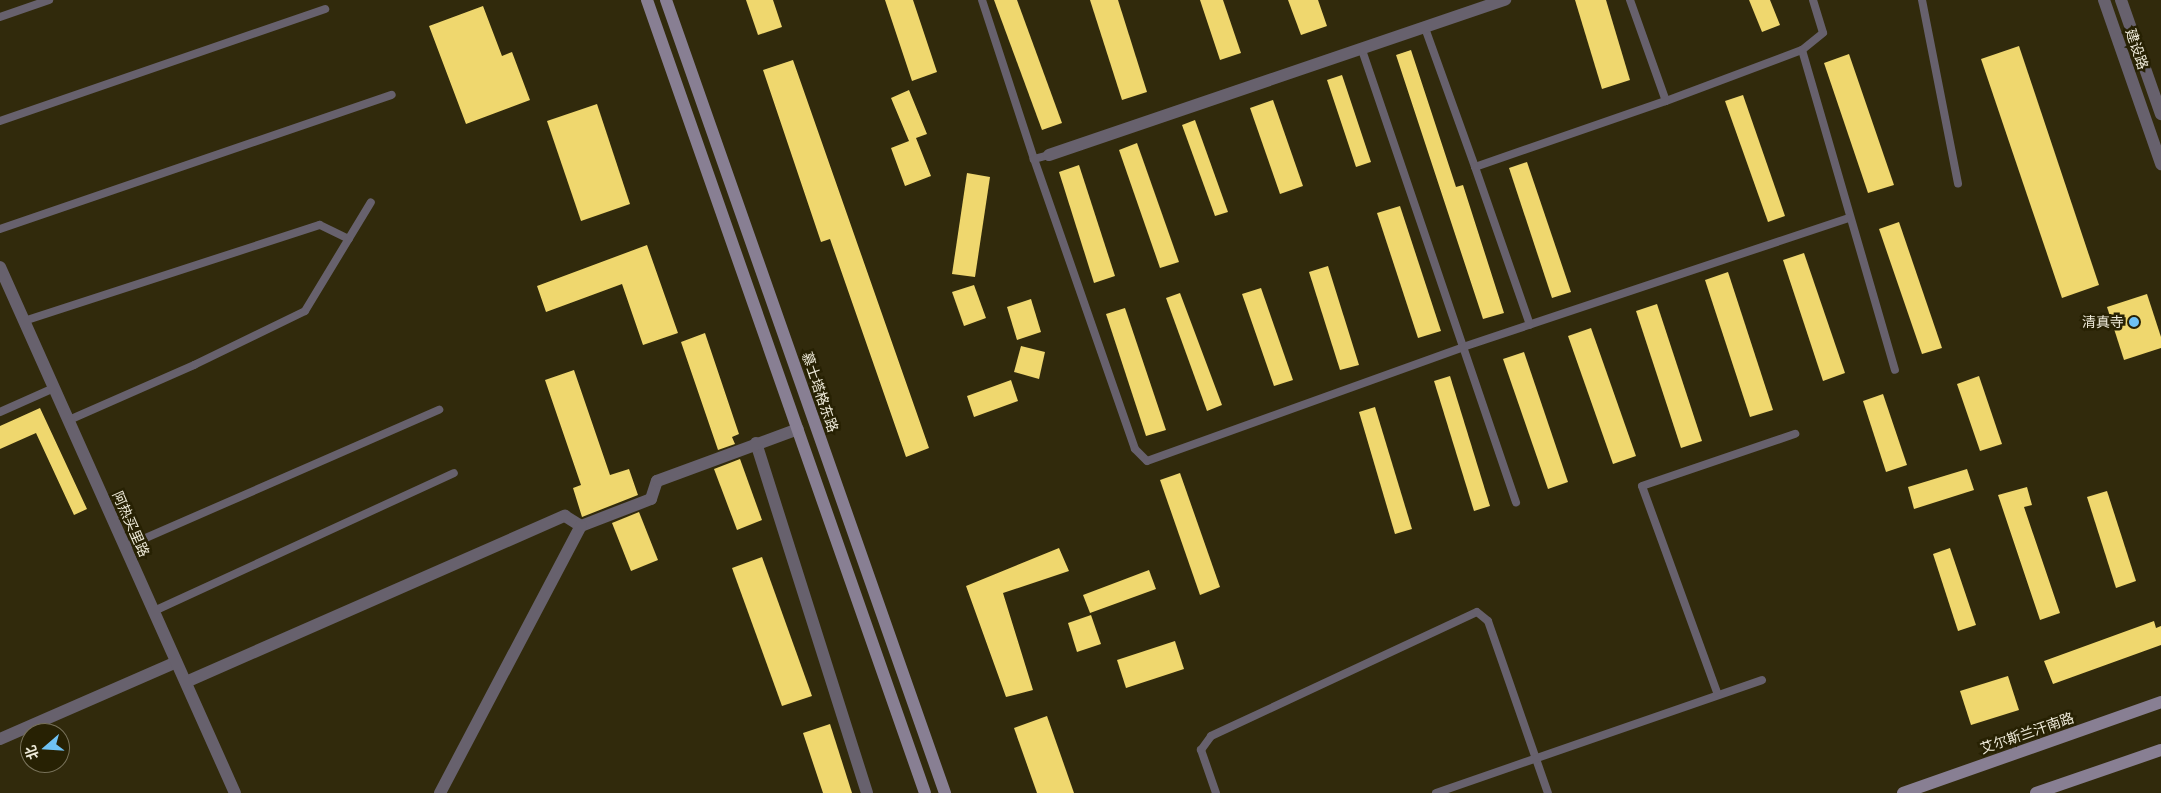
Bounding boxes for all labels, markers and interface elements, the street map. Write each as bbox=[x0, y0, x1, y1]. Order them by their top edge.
street label: 建设路 bbox=[2122, 26, 2152, 72]
place label: 清真寺 bbox=[2082, 314, 2124, 330]
marker: 清真寺 bbox=[2128, 316, 2140, 328]
street label: 慕士塔格东路 bbox=[798, 350, 842, 434]
street label: 阿热买里路 bbox=[109, 489, 153, 559]
street label: 艾尔斯兰汗南路 bbox=[1978, 709, 2076, 757]
north arrow bbox=[20, 723, 70, 773]
text: 北 bbox=[21, 743, 42, 762]

